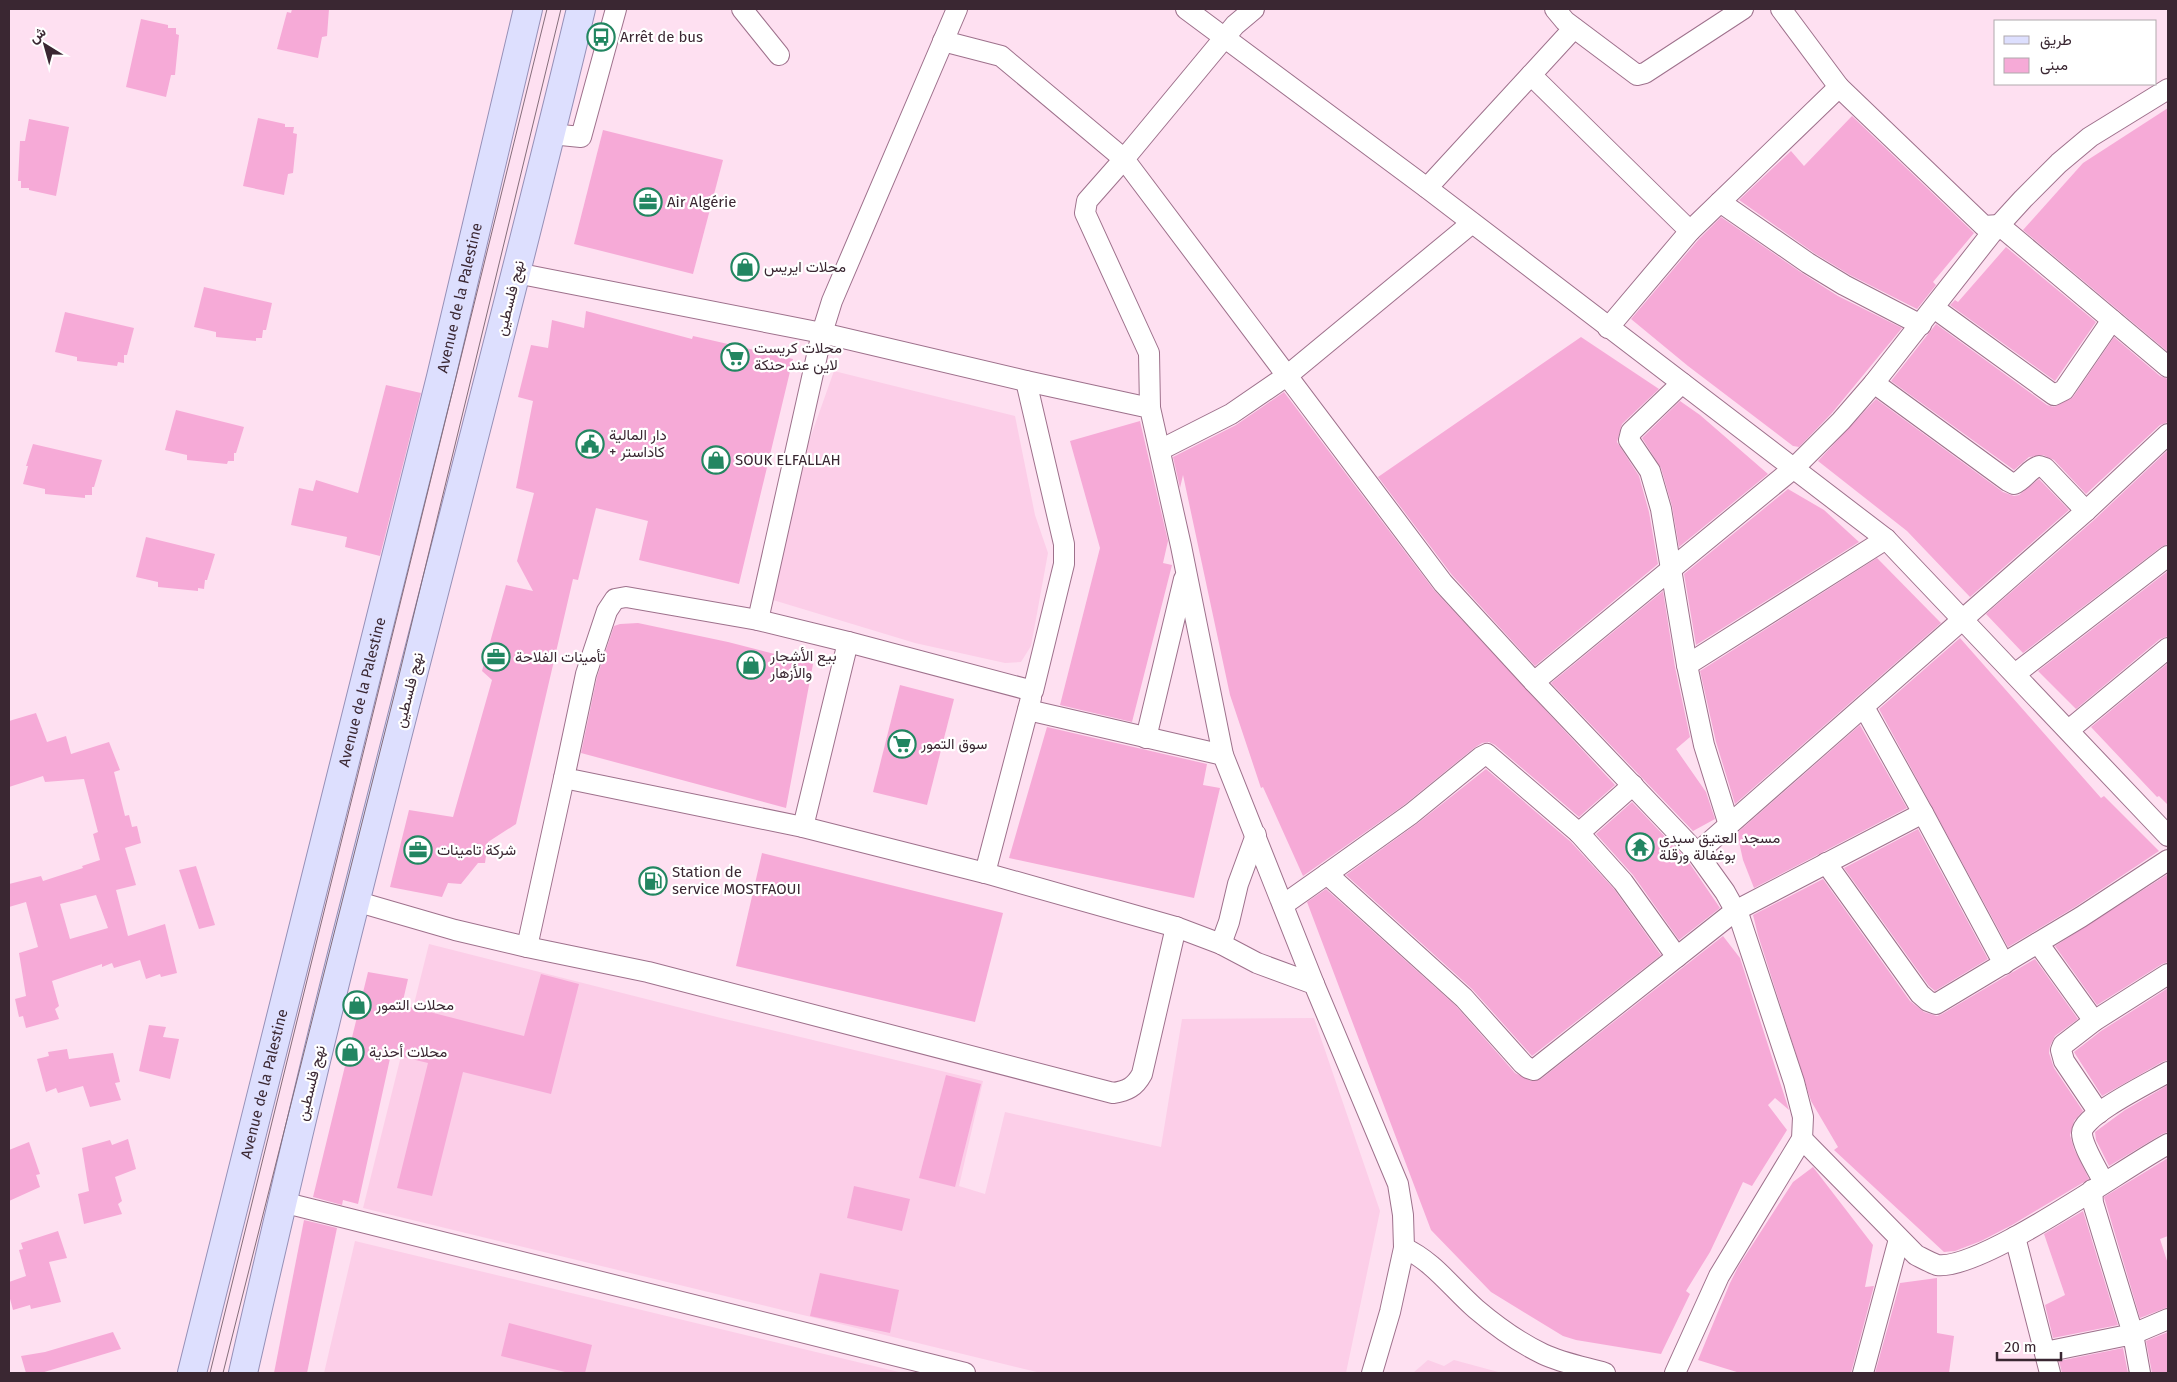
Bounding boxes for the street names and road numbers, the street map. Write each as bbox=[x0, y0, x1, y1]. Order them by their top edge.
street label: Avenue de la Palestine bbox=[433, 221, 486, 375]
street label: نهج فلسطين bbox=[492, 258, 530, 338]
street label: Avenue de la Palestine bbox=[335, 615, 390, 769]
street label: نهج فلسطين bbox=[391, 650, 429, 730]
street label: Avenue de la Palestine bbox=[237, 1007, 292, 1161]
street label: نهج فلسطين bbox=[293, 1043, 331, 1123]

